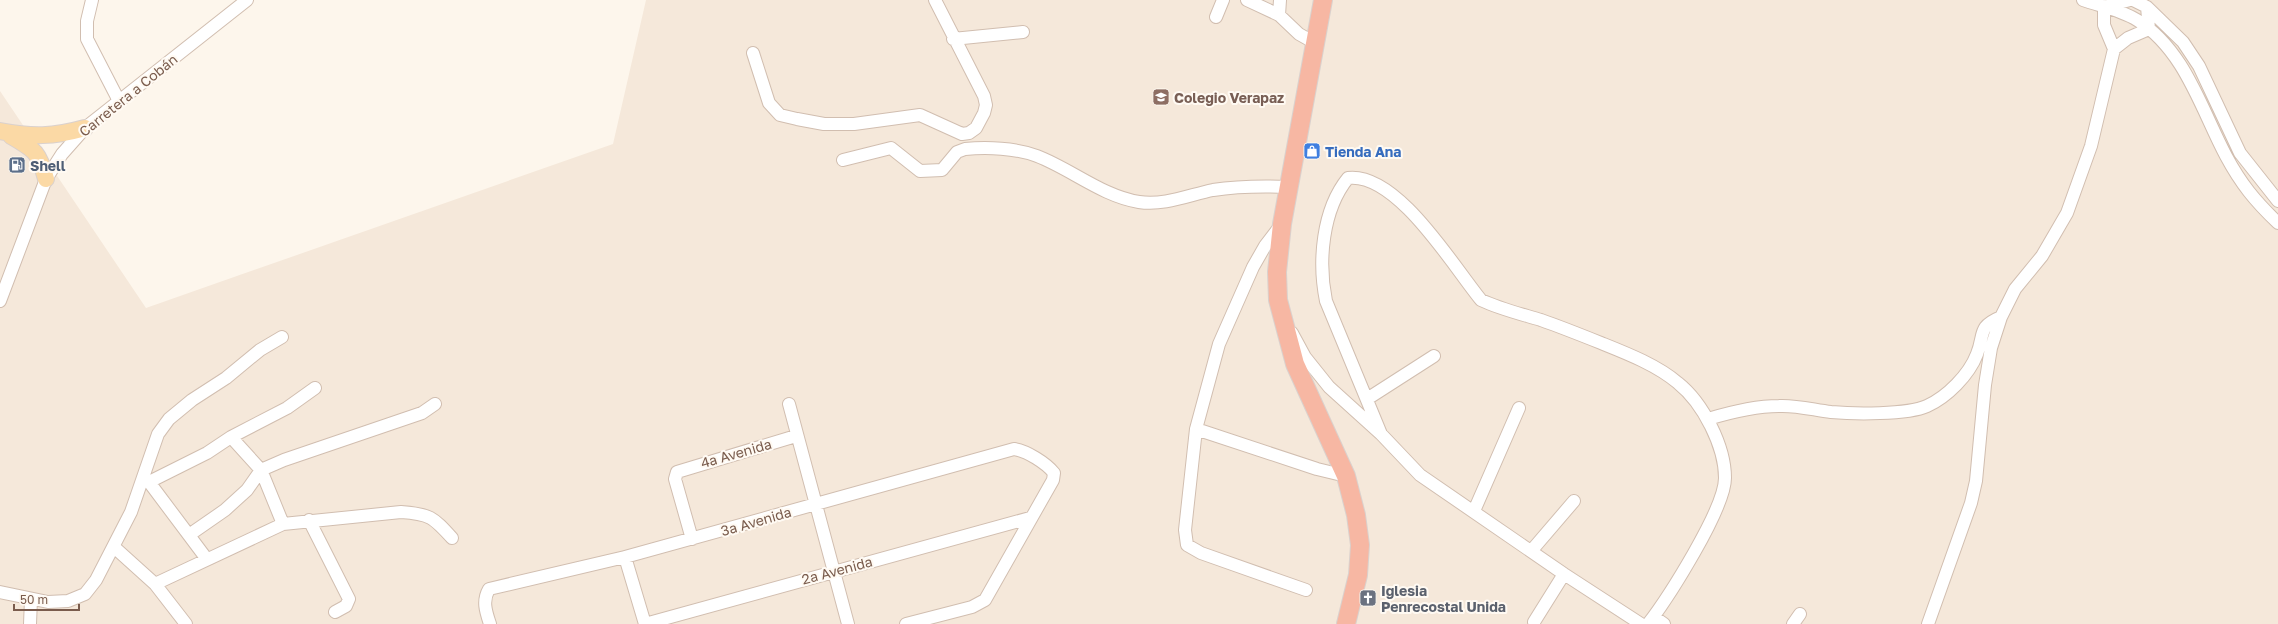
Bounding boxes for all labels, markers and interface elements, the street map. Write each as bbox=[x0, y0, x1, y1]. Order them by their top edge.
street label: Carretera a Cobán bbox=[76, 50, 180, 140]
school or university icon: Colegio Verapaz bbox=[1151, 87, 1171, 107]
place label: Colegio Verapaz bbox=[1174, 89, 1284, 106]
shop icon: Tienda Ana bbox=[1302, 141, 1322, 161]
place label: Tienda Ana bbox=[1325, 143, 1401, 160]
fuel station icon: Shell bbox=[7, 155, 27, 175]
place label: Shell bbox=[30, 157, 66, 174]
street label: 4a Avenida bbox=[699, 435, 773, 471]
street label: 3a Avenida bbox=[719, 503, 793, 539]
street label: 2a Avenida bbox=[800, 552, 874, 588]
place label: Iglesia Penrecostal Unida bbox=[1381, 582, 1506, 615]
scale bar bbox=[14, 586, 79, 612]
church icon: Iglesia Penrecostal Unida bbox=[1358, 588, 1378, 608]
text: 50 m bbox=[20, 592, 48, 607]

